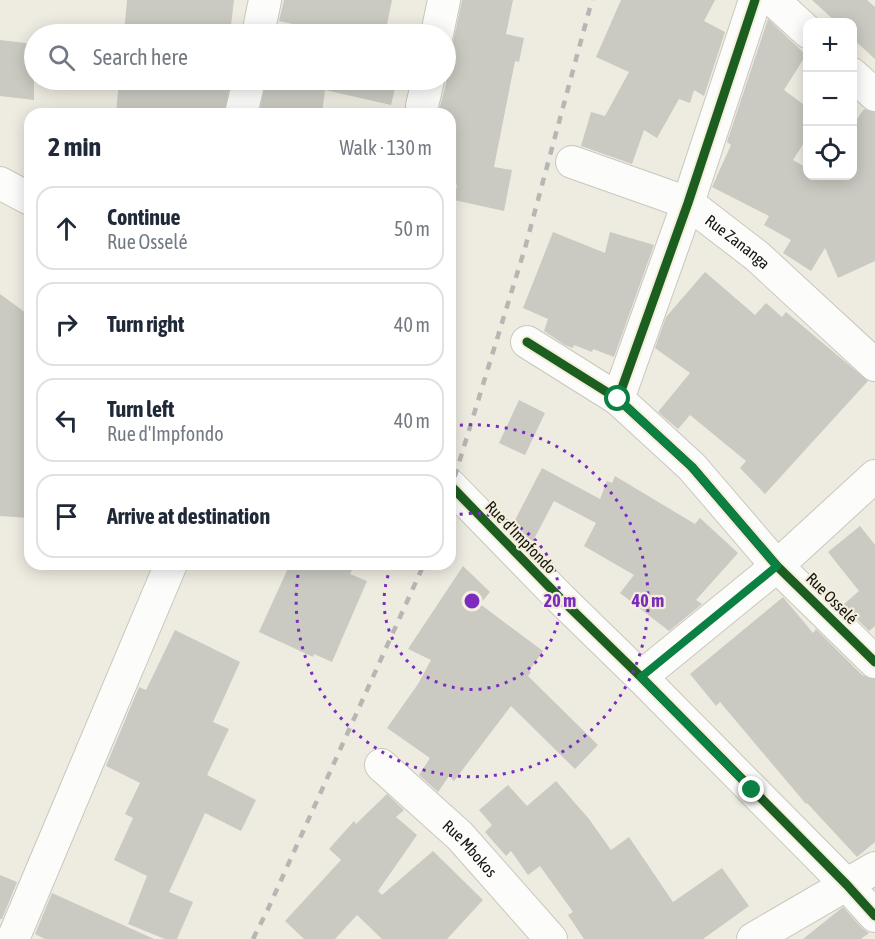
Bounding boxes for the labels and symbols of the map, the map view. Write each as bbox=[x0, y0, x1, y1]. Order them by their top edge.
street label: Rue Zananga bbox=[702, 211, 774, 272]
route start bbox=[604, 385, 630, 411]
street label: Rue d'Impfondo bbox=[481, 497, 560, 578]
street label: Rue Osselé bbox=[803, 569, 861, 627]
text: 20 m bbox=[544, 590, 576, 611]
text: 40 m bbox=[631, 590, 664, 611]
centre of rings bbox=[462, 591, 482, 611]
route end bbox=[738, 776, 764, 802]
street label: Rue Mbokos bbox=[439, 816, 501, 881]

